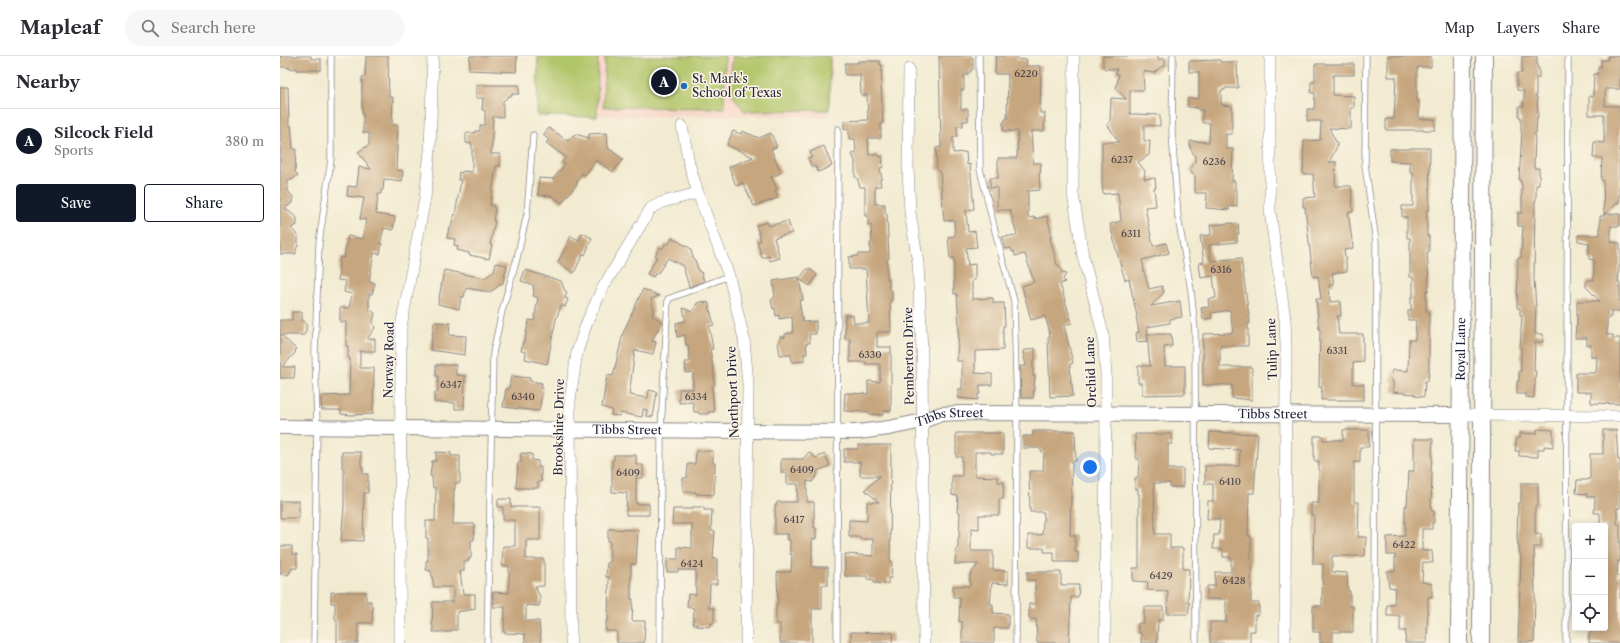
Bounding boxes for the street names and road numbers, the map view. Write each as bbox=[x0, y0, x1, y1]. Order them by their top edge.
street label: Pemberton Drive bbox=[900, 307, 917, 405]
street label: Tulip Lane bbox=[1263, 317, 1280, 380]
street label: Royal Lane bbox=[1453, 317, 1468, 381]
street label: Norway Road bbox=[380, 321, 397, 399]
street label: Orchid Lane bbox=[1082, 336, 1099, 408]
street label: Northport Drive bbox=[723, 345, 742, 438]
street label: Brookshire Drive bbox=[550, 378, 567, 476]
street label: Tibbs Street bbox=[914, 405, 984, 429]
street label: Tibbs Street bbox=[1238, 406, 1308, 421]
street label: Tibbs Street bbox=[592, 422, 663, 437]

